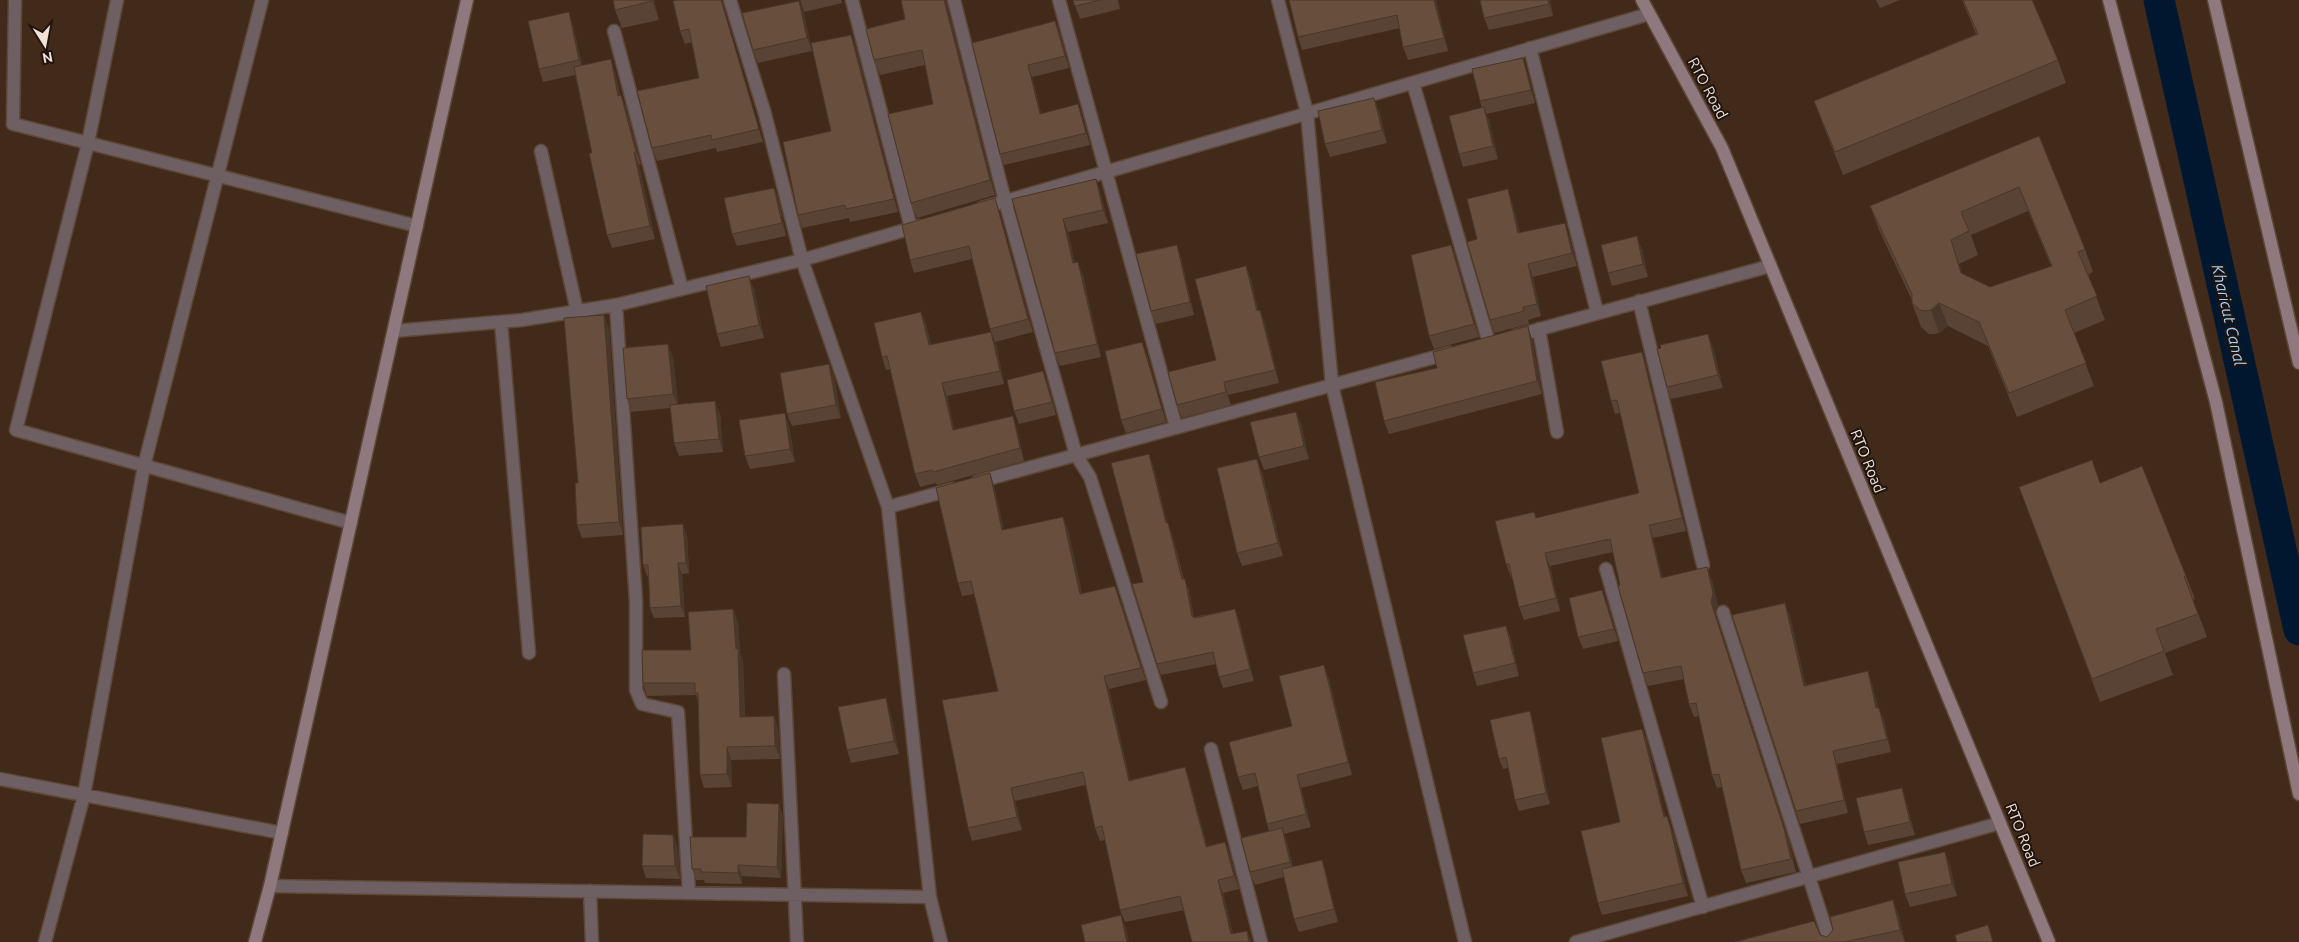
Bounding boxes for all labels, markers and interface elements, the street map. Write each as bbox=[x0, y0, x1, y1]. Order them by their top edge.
north arrow bbox=[20, 20, 70, 70]
text: N bbox=[41, 49, 54, 67]
street label: RTO Road bbox=[1685, 54, 1731, 122]
water label: Kharicut Canal bbox=[2209, 262, 2250, 368]
street label: RTO Road bbox=[1848, 427, 1888, 495]
street label: RTO Road bbox=[2003, 801, 2043, 869]

